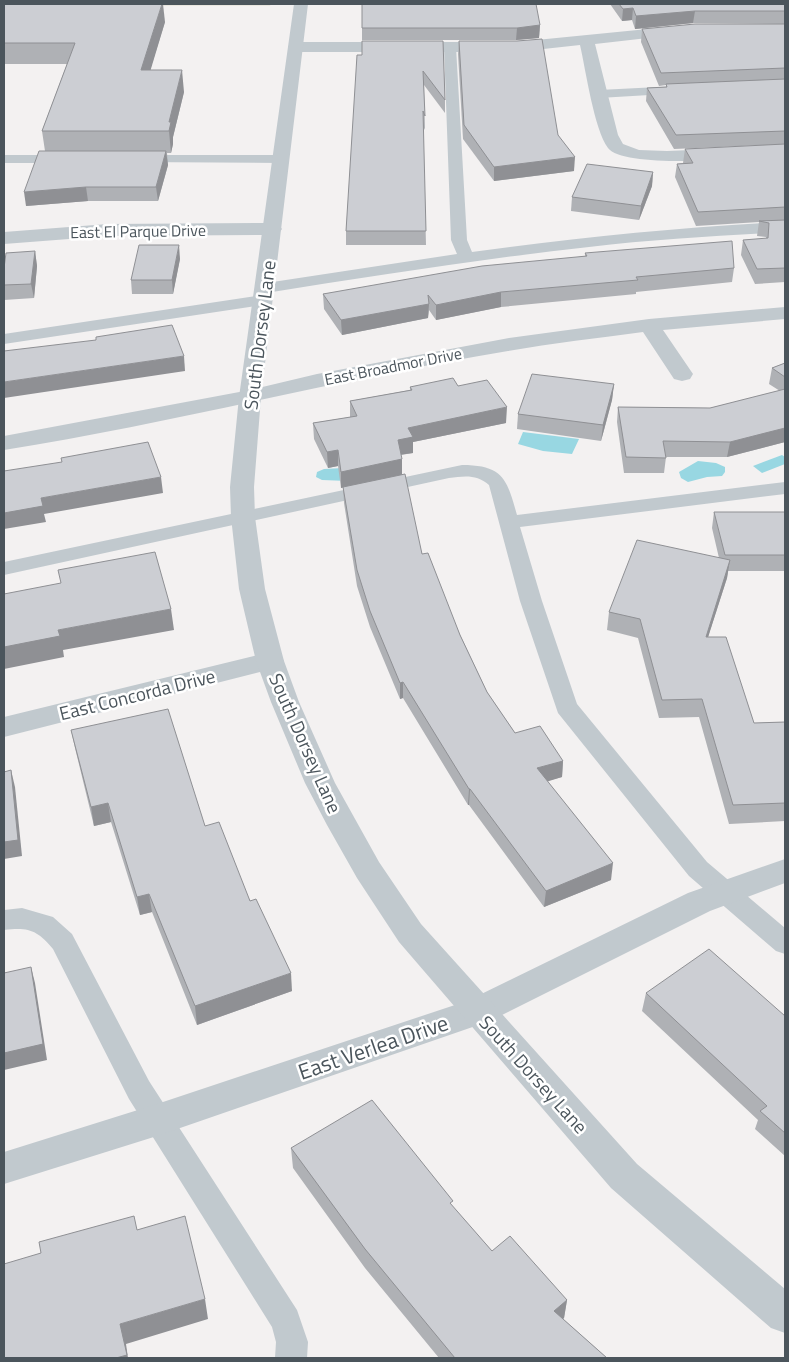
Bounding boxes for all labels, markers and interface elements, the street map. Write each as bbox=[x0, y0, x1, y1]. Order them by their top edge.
street label: East El Parque Drive bbox=[70, 218, 206, 244]
street label: South Dorsey Lane bbox=[235, 259, 283, 411]
street label: East Broadmor Drive bbox=[322, 341, 464, 391]
street label: East Concorda Drive bbox=[56, 661, 218, 727]
street label: South Dorsey Lane bbox=[262, 668, 350, 818]
street label: East Verlea Drive bbox=[293, 1005, 453, 1089]
street label: South Dorsey Lane bbox=[473, 1008, 595, 1140]

